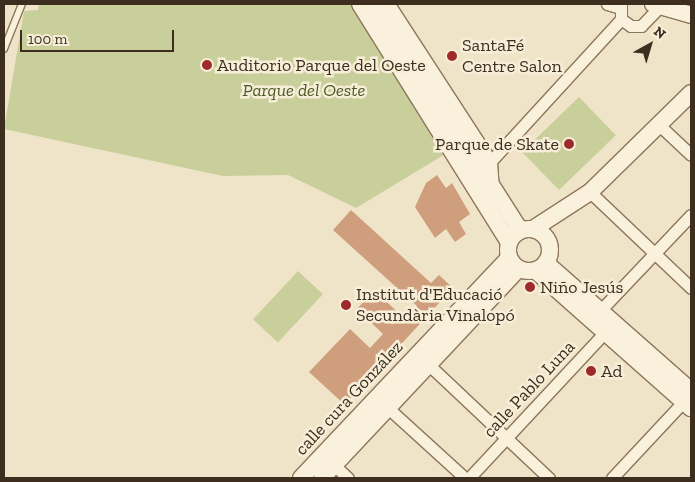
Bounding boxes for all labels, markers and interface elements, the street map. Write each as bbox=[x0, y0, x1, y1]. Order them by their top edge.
scale bar bbox=[22, 20, 176, 52]
north arrow bbox=[625, 20, 675, 70]
text: N bbox=[650, 23, 669, 43]
text: 100 m bbox=[28, 30, 67, 48]
place label: SantaFé Centre Salon bbox=[462, 35, 562, 78]
marker: SantaFé Centre Salon bbox=[446, 50, 458, 62]
place label: Auditorio Parque del Oeste bbox=[217, 54, 426, 76]
marker: Auditorio Parque del Oeste bbox=[201, 59, 213, 71]
park label: Parque del Oeste bbox=[243, 79, 365, 101]
place label: Parque de Skate bbox=[435, 133, 559, 155]
marker: Parque de Skate bbox=[563, 138, 575, 150]
place label: Niño Jesús bbox=[540, 276, 624, 298]
marker: Niño Jesús bbox=[524, 281, 536, 293]
place label: Institut d'Educació Secundària Vinalopó bbox=[356, 284, 515, 326]
marker: Institut d'Educació Secundària Vinalopó bbox=[340, 299, 352, 311]
street label: calle cura González bbox=[290, 336, 408, 460]
street label: calle Pablo Luna bbox=[479, 336, 579, 442]
place label: Ad bbox=[601, 360, 622, 382]
marker: Ad bbox=[585, 365, 597, 377]

